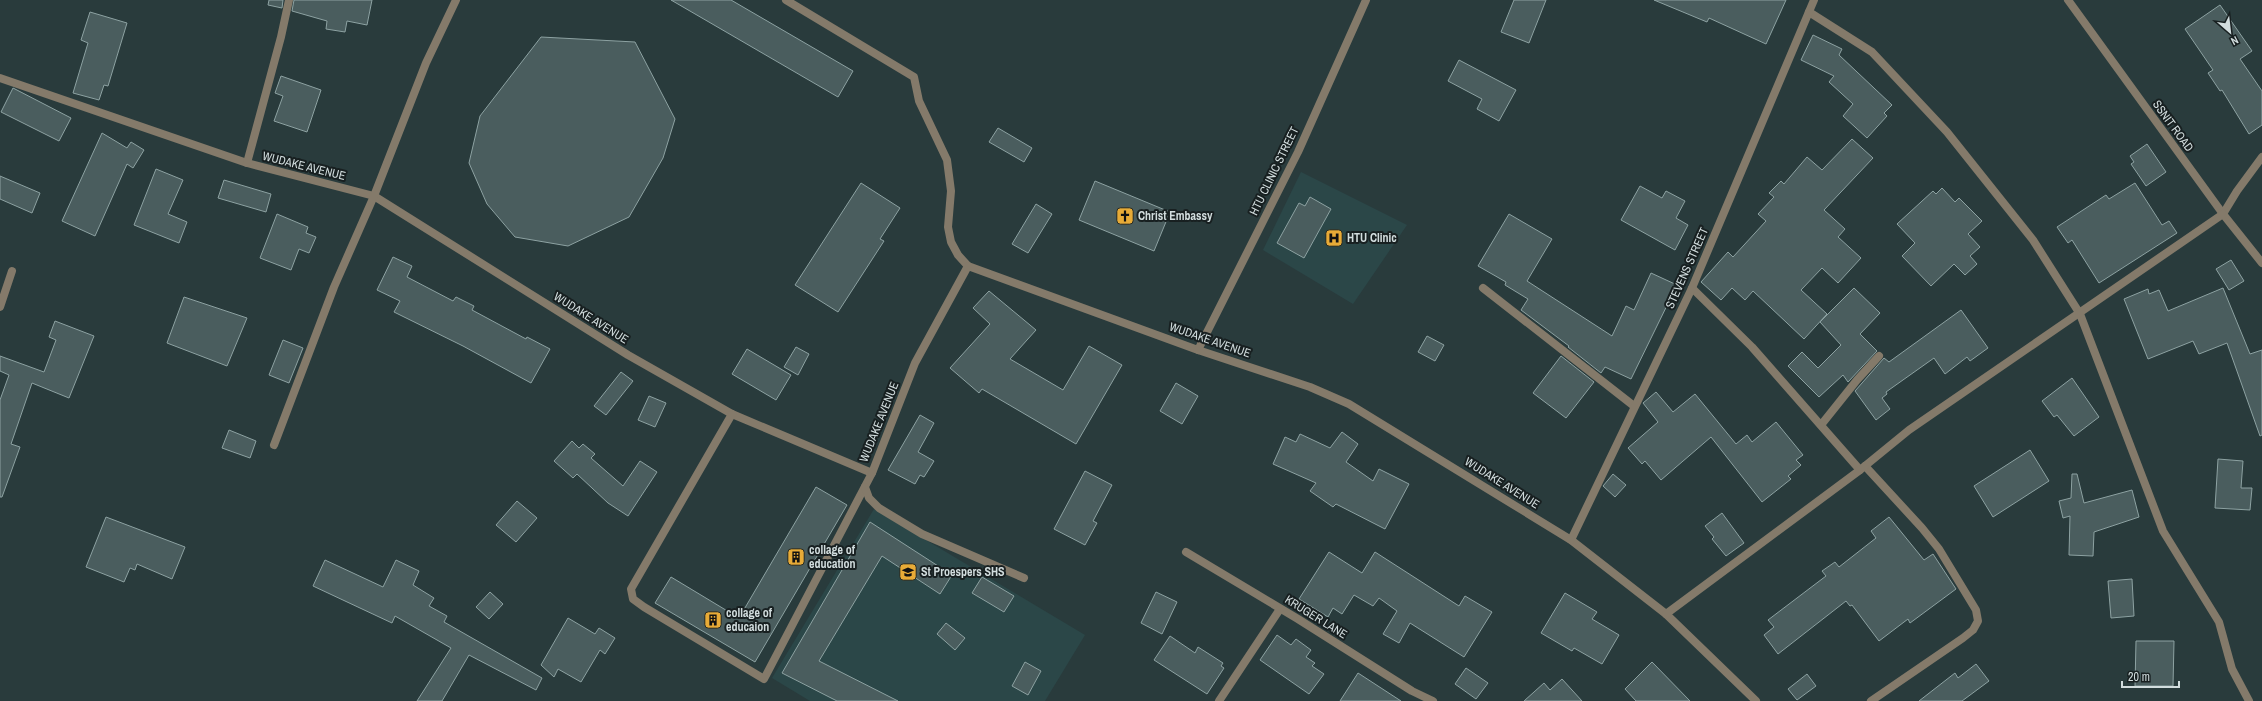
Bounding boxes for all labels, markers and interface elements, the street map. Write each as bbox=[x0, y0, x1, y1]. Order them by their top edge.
north arrow bbox=[2210, 12, 2250, 52]
text: N bbox=[2229, 33, 2241, 49]
street label: SSNIT ROAD bbox=[2149, 97, 2197, 155]
street label: HTU CLINIC STREET bbox=[1246, 124, 1302, 218]
street label: WUDAKE AVENUE bbox=[261, 148, 347, 184]
church icon: Christ Embassy bbox=[1115, 206, 1135, 226]
place label: Christ Embassy bbox=[1138, 208, 1213, 224]
street label: STEVENS STREET bbox=[1662, 225, 1712, 311]
hospital icon: HTU Clinic bbox=[1324, 228, 1344, 248]
place label: HTU Clinic bbox=[1347, 230, 1397, 246]
street label: WUDAKE AVENUE bbox=[551, 289, 631, 347]
street label: WUDAKE AVENUE bbox=[1167, 319, 1253, 361]
street label: WUDAKE AVENUE bbox=[856, 380, 902, 464]
street label: WUDAKE AVENUE bbox=[1462, 454, 1542, 512]
place label: collage of education bbox=[809, 542, 856, 572]
building icon: collage of education bbox=[786, 547, 806, 567]
school or university icon: St Proespers SHS bbox=[898, 562, 918, 582]
place label: St Proespers SHS bbox=[921, 564, 1005, 580]
street label: KRUGER LANE bbox=[1282, 592, 1350, 642]
place label: collage of educaion bbox=[726, 605, 773, 635]
building icon: collage of educaion bbox=[703, 610, 723, 630]
scale bar bbox=[2122, 663, 2179, 689]
text: 20 m bbox=[2128, 669, 2150, 685]

